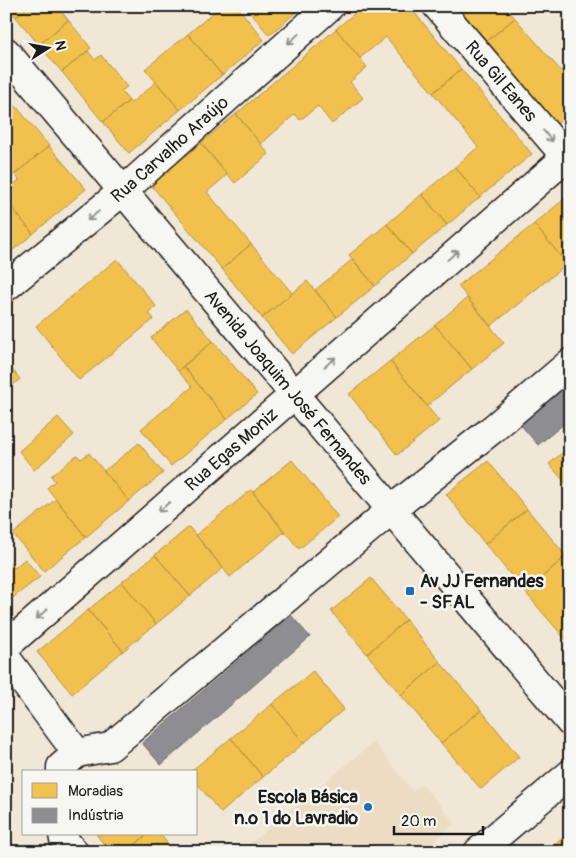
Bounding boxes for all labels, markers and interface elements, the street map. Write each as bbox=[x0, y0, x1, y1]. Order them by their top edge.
north arrow bbox=[22, 22, 72, 72]
one-way arrow bbox=[287, 33, 300, 45]
street label: Rua Gil Eanes bbox=[460, 36, 542, 127]
text: N bbox=[51, 39, 70, 52]
street label: Rua Carvalho Araújo bbox=[106, 91, 234, 208]
one-way arrow bbox=[543, 130, 554, 143]
one-way arrow bbox=[87, 210, 100, 221]
one-way arrow bbox=[446, 250, 459, 261]
street label: Avenida Joaquim José Fernandes bbox=[199, 285, 376, 490]
one-way arrow bbox=[323, 356, 336, 368]
street label: Rua Egas Moniz bbox=[180, 403, 283, 497]
one-way arrow bbox=[158, 501, 171, 513]
place label: Av JJ Fernandes - SFAL bbox=[420, 570, 544, 614]
marker: Av JJ Fernandes - SFAL bbox=[404, 585, 416, 597]
one-way arrow bbox=[36, 608, 49, 620]
legend bbox=[22, 770, 198, 836]
text: Moradias bbox=[68, 782, 123, 801]
place label: Escola Básica n.º 1 do Lavradio bbox=[234, 786, 359, 830]
marker: Escola Básica n.º 1 do Lavradio bbox=[362, 801, 374, 813]
scale bar bbox=[394, 803, 482, 835]
text: Indústria bbox=[68, 806, 124, 825]
text: 20 m bbox=[401, 812, 436, 831]

